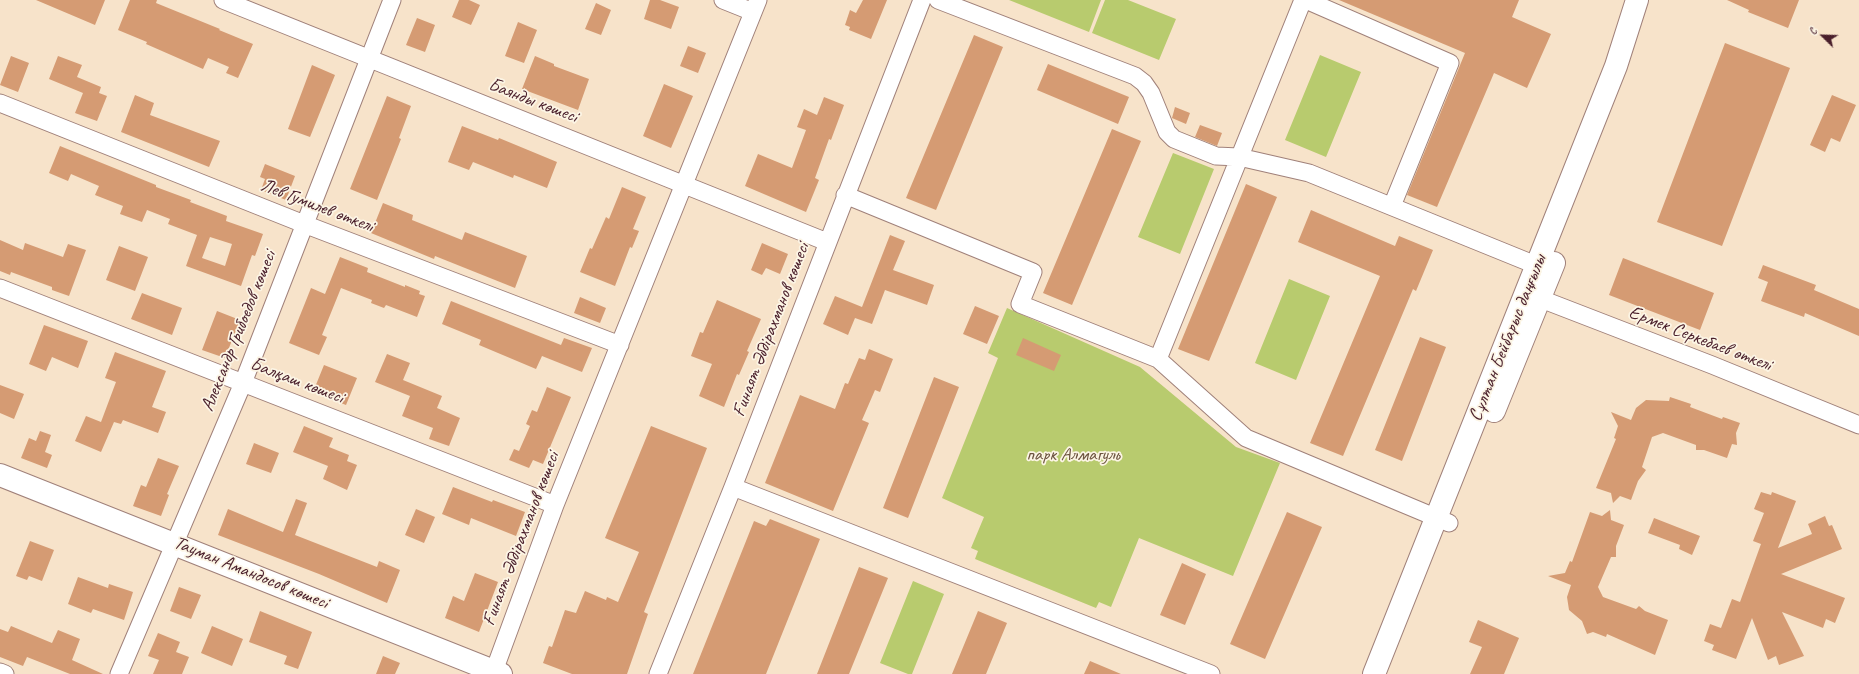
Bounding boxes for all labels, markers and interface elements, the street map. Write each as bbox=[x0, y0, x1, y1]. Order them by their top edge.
north arrow bbox=[1803, 16, 1843, 56]
text: С bbox=[1804, 26, 1819, 37]
street label: Баянды көшесі bbox=[485, 74, 581, 128]
street label: Лев Гумилев өткелі bbox=[257, 174, 377, 238]
street label: Ғинаят Әбдірахманов көшесі bbox=[727, 240, 815, 420]
street label: Александр Грибоедов көшесі bbox=[196, 247, 282, 415]
street label: Сұлтан Бейбарыс даңғылы bbox=[1464, 251, 1552, 425]
street label: Ермек Серкебаев өткелі bbox=[1625, 301, 1775, 377]
street label: Балқаш көшесі bbox=[247, 353, 347, 409]
park label: парк Алмагуль bbox=[1026, 444, 1120, 466]
street label: Ғинаят Әбдірахманов көшесі bbox=[477, 449, 565, 629]
street label: Тауман Амандосов көшесі bbox=[170, 532, 332, 614]

